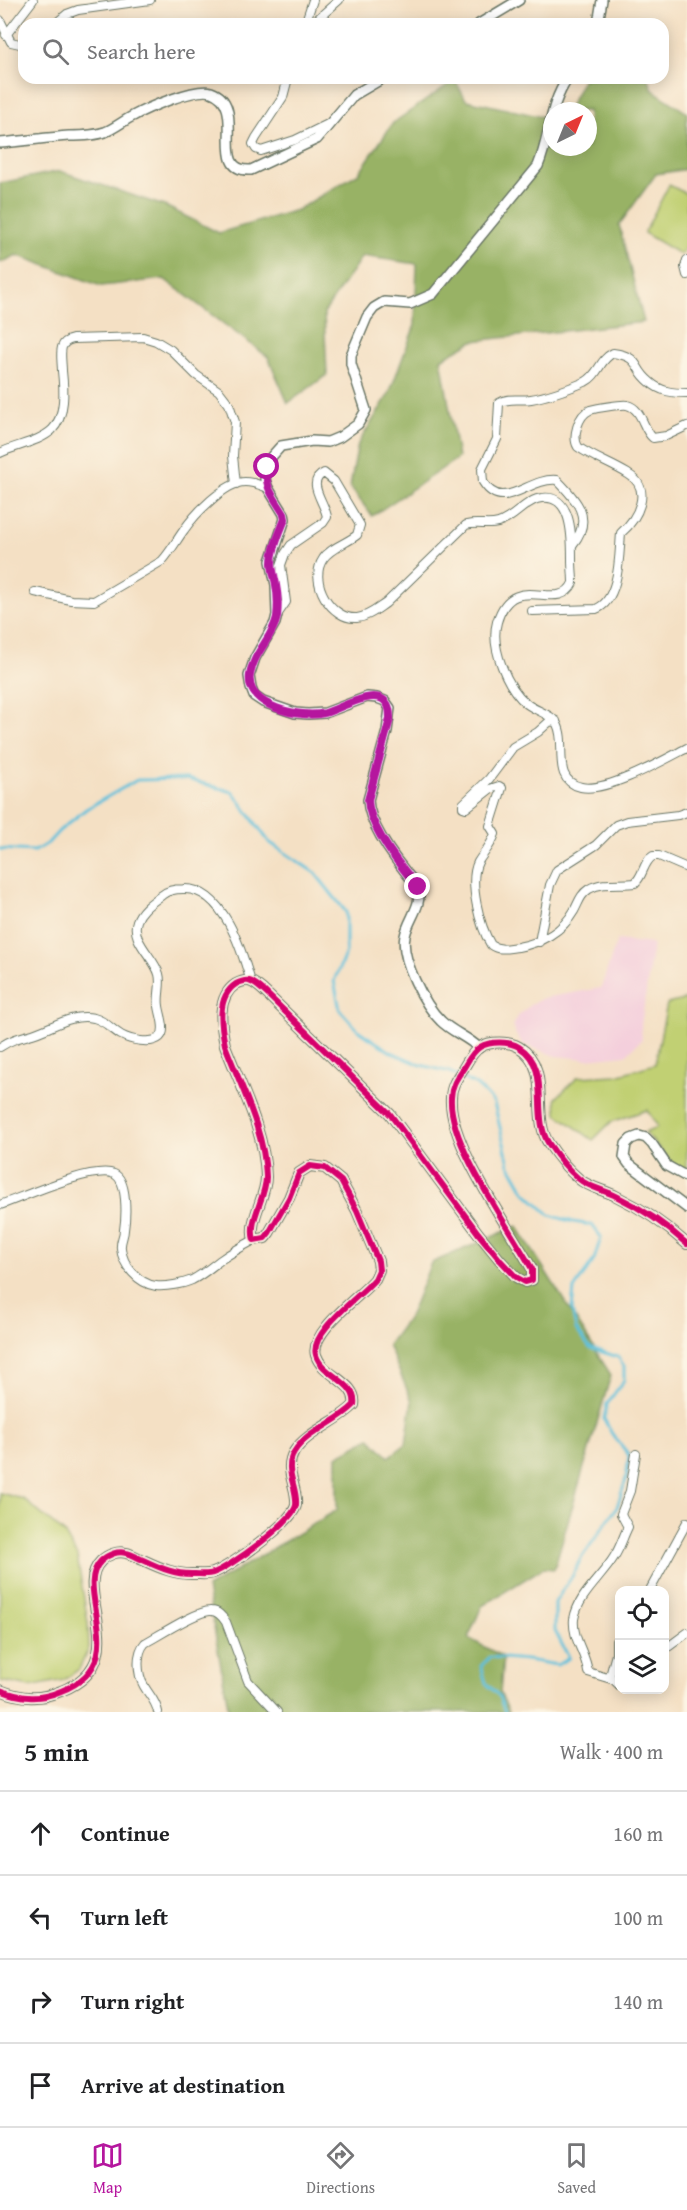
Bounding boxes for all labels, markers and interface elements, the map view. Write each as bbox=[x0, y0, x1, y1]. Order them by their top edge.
search box bbox=[18, 18, 669, 84]
icon: search bbox=[39, 35, 72, 68]
text: Search here bbox=[87, 35, 196, 67]
north arrow bbox=[543, 102, 597, 156]
route start bbox=[253, 453, 279, 479]
route end bbox=[404, 873, 430, 899]
map controls bbox=[615, 1586, 669, 1694]
button: locate bbox=[615, 1586, 669, 1640]
button: layers bbox=[615, 1640, 669, 1694]
text: 5 min bbox=[24, 1732, 89, 1771]
text: Walk · 400 m bbox=[560, 1737, 663, 1766]
icon: ahead bbox=[24, 1817, 57, 1850]
text: Continue bbox=[81, 1817, 170, 1849]
text: 160 m bbox=[613, 1819, 663, 1848]
icon: left bbox=[24, 1901, 57, 1934]
text: Turn left bbox=[81, 1901, 168, 1933]
text: 100 m bbox=[613, 1903, 663, 1932]
icon: right bbox=[24, 1985, 57, 2018]
text: Turn right bbox=[81, 1985, 184, 2017]
text: 140 m bbox=[613, 1987, 663, 2016]
icon: arrive bbox=[24, 2069, 57, 2102]
text: Arrive at destination bbox=[81, 2069, 285, 2101]
tab: Map bbox=[91, 2139, 124, 2199]
tab: Directions bbox=[306, 2139, 375, 2199]
tab: Saved bbox=[557, 2139, 596, 2199]

